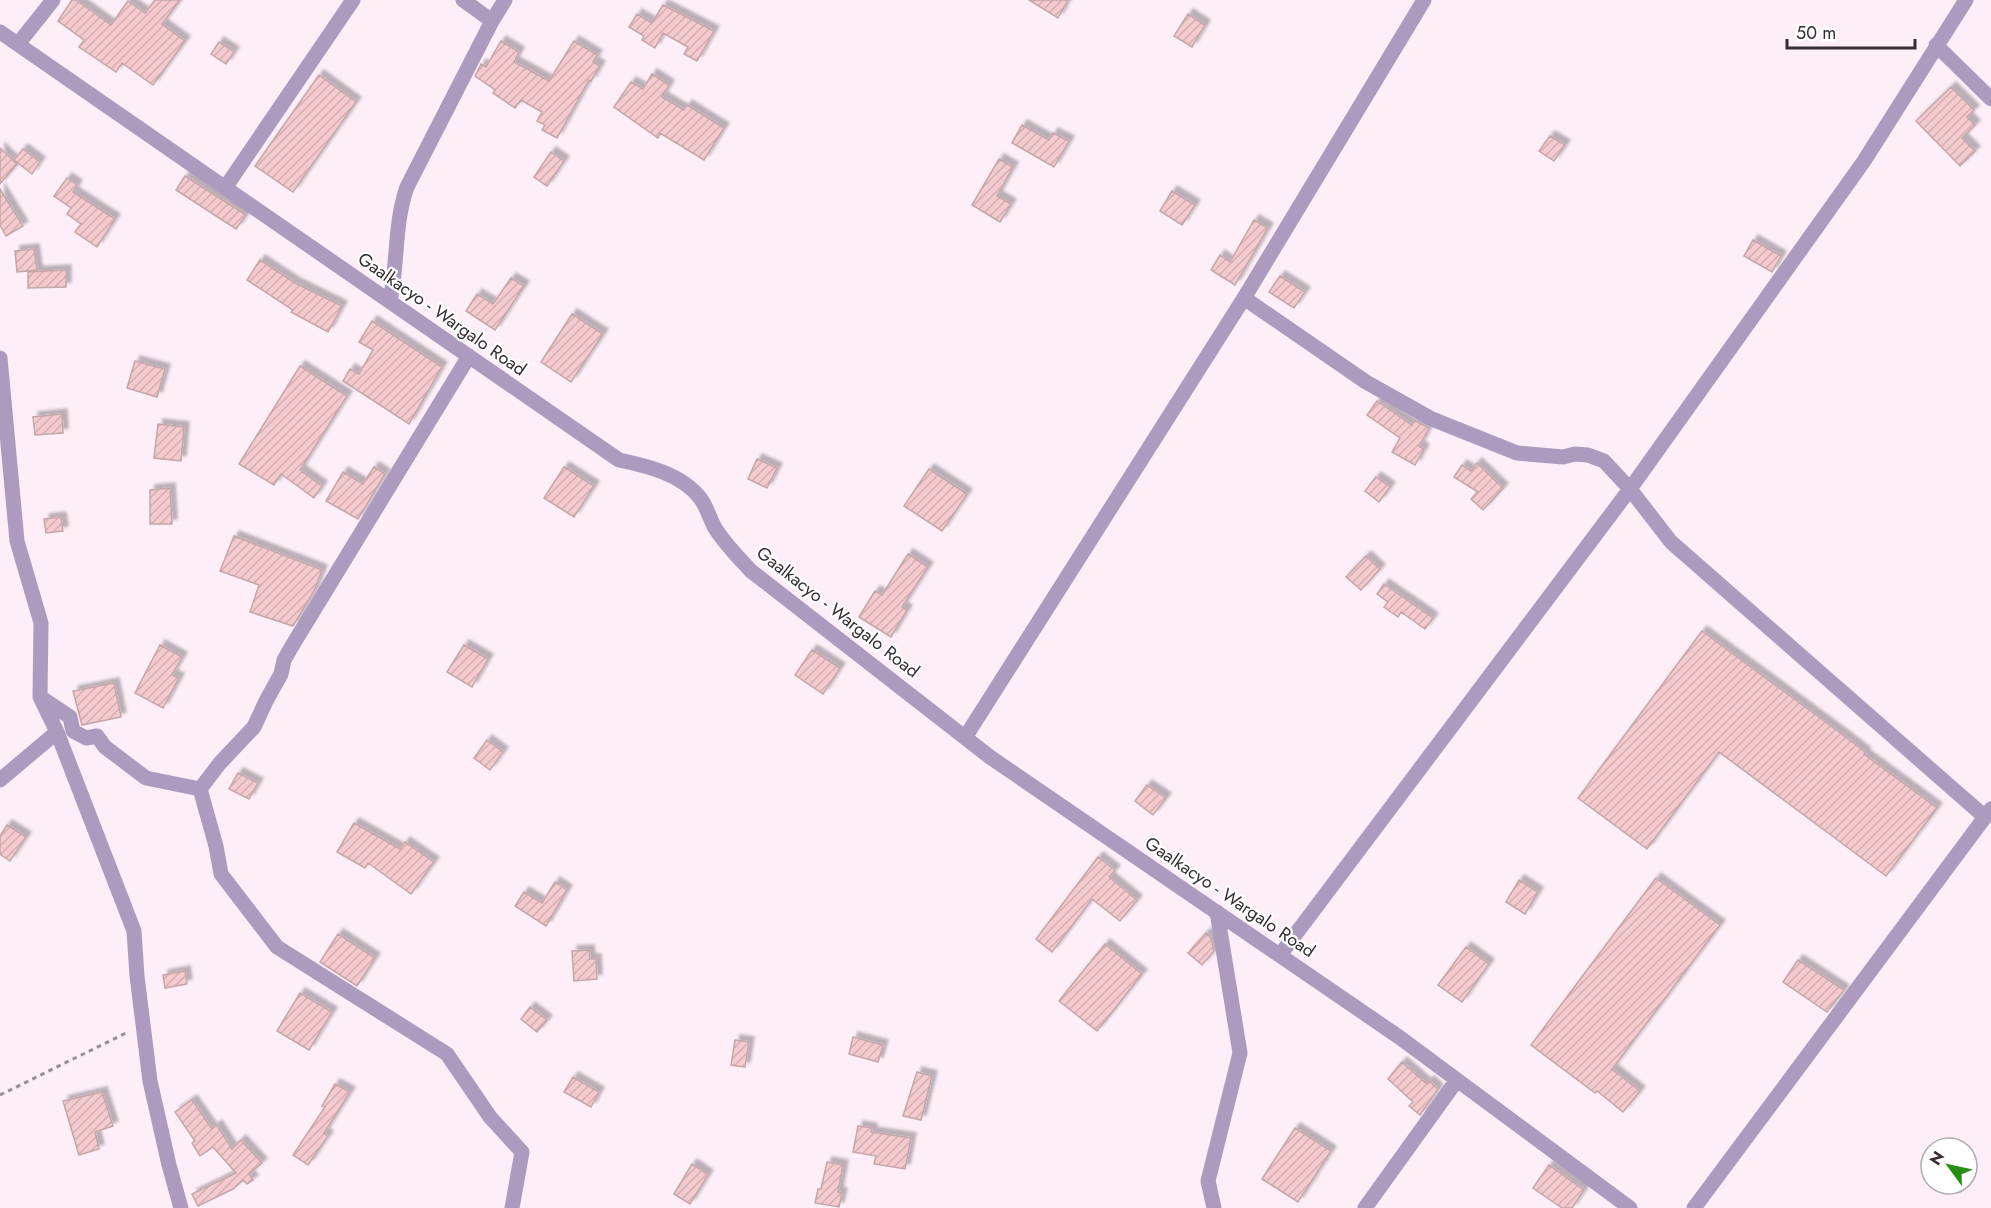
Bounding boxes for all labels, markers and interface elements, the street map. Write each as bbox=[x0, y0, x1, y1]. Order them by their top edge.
scale bar bbox=[1787, 12, 1914, 50]
text: 50 m bbox=[1796, 20, 1836, 46]
street label: Gaalkacyo - Wargalo Road bbox=[352, 246, 532, 382]
street label: Gaalkacyo - Wargalo Road bbox=[751, 540, 925, 684]
street label: Gaalkacyo - Wargalo Road bbox=[1140, 830, 1320, 964]
north arrow bbox=[1919, 1136, 1979, 1196]
text: N bbox=[1924, 1147, 1950, 1170]

